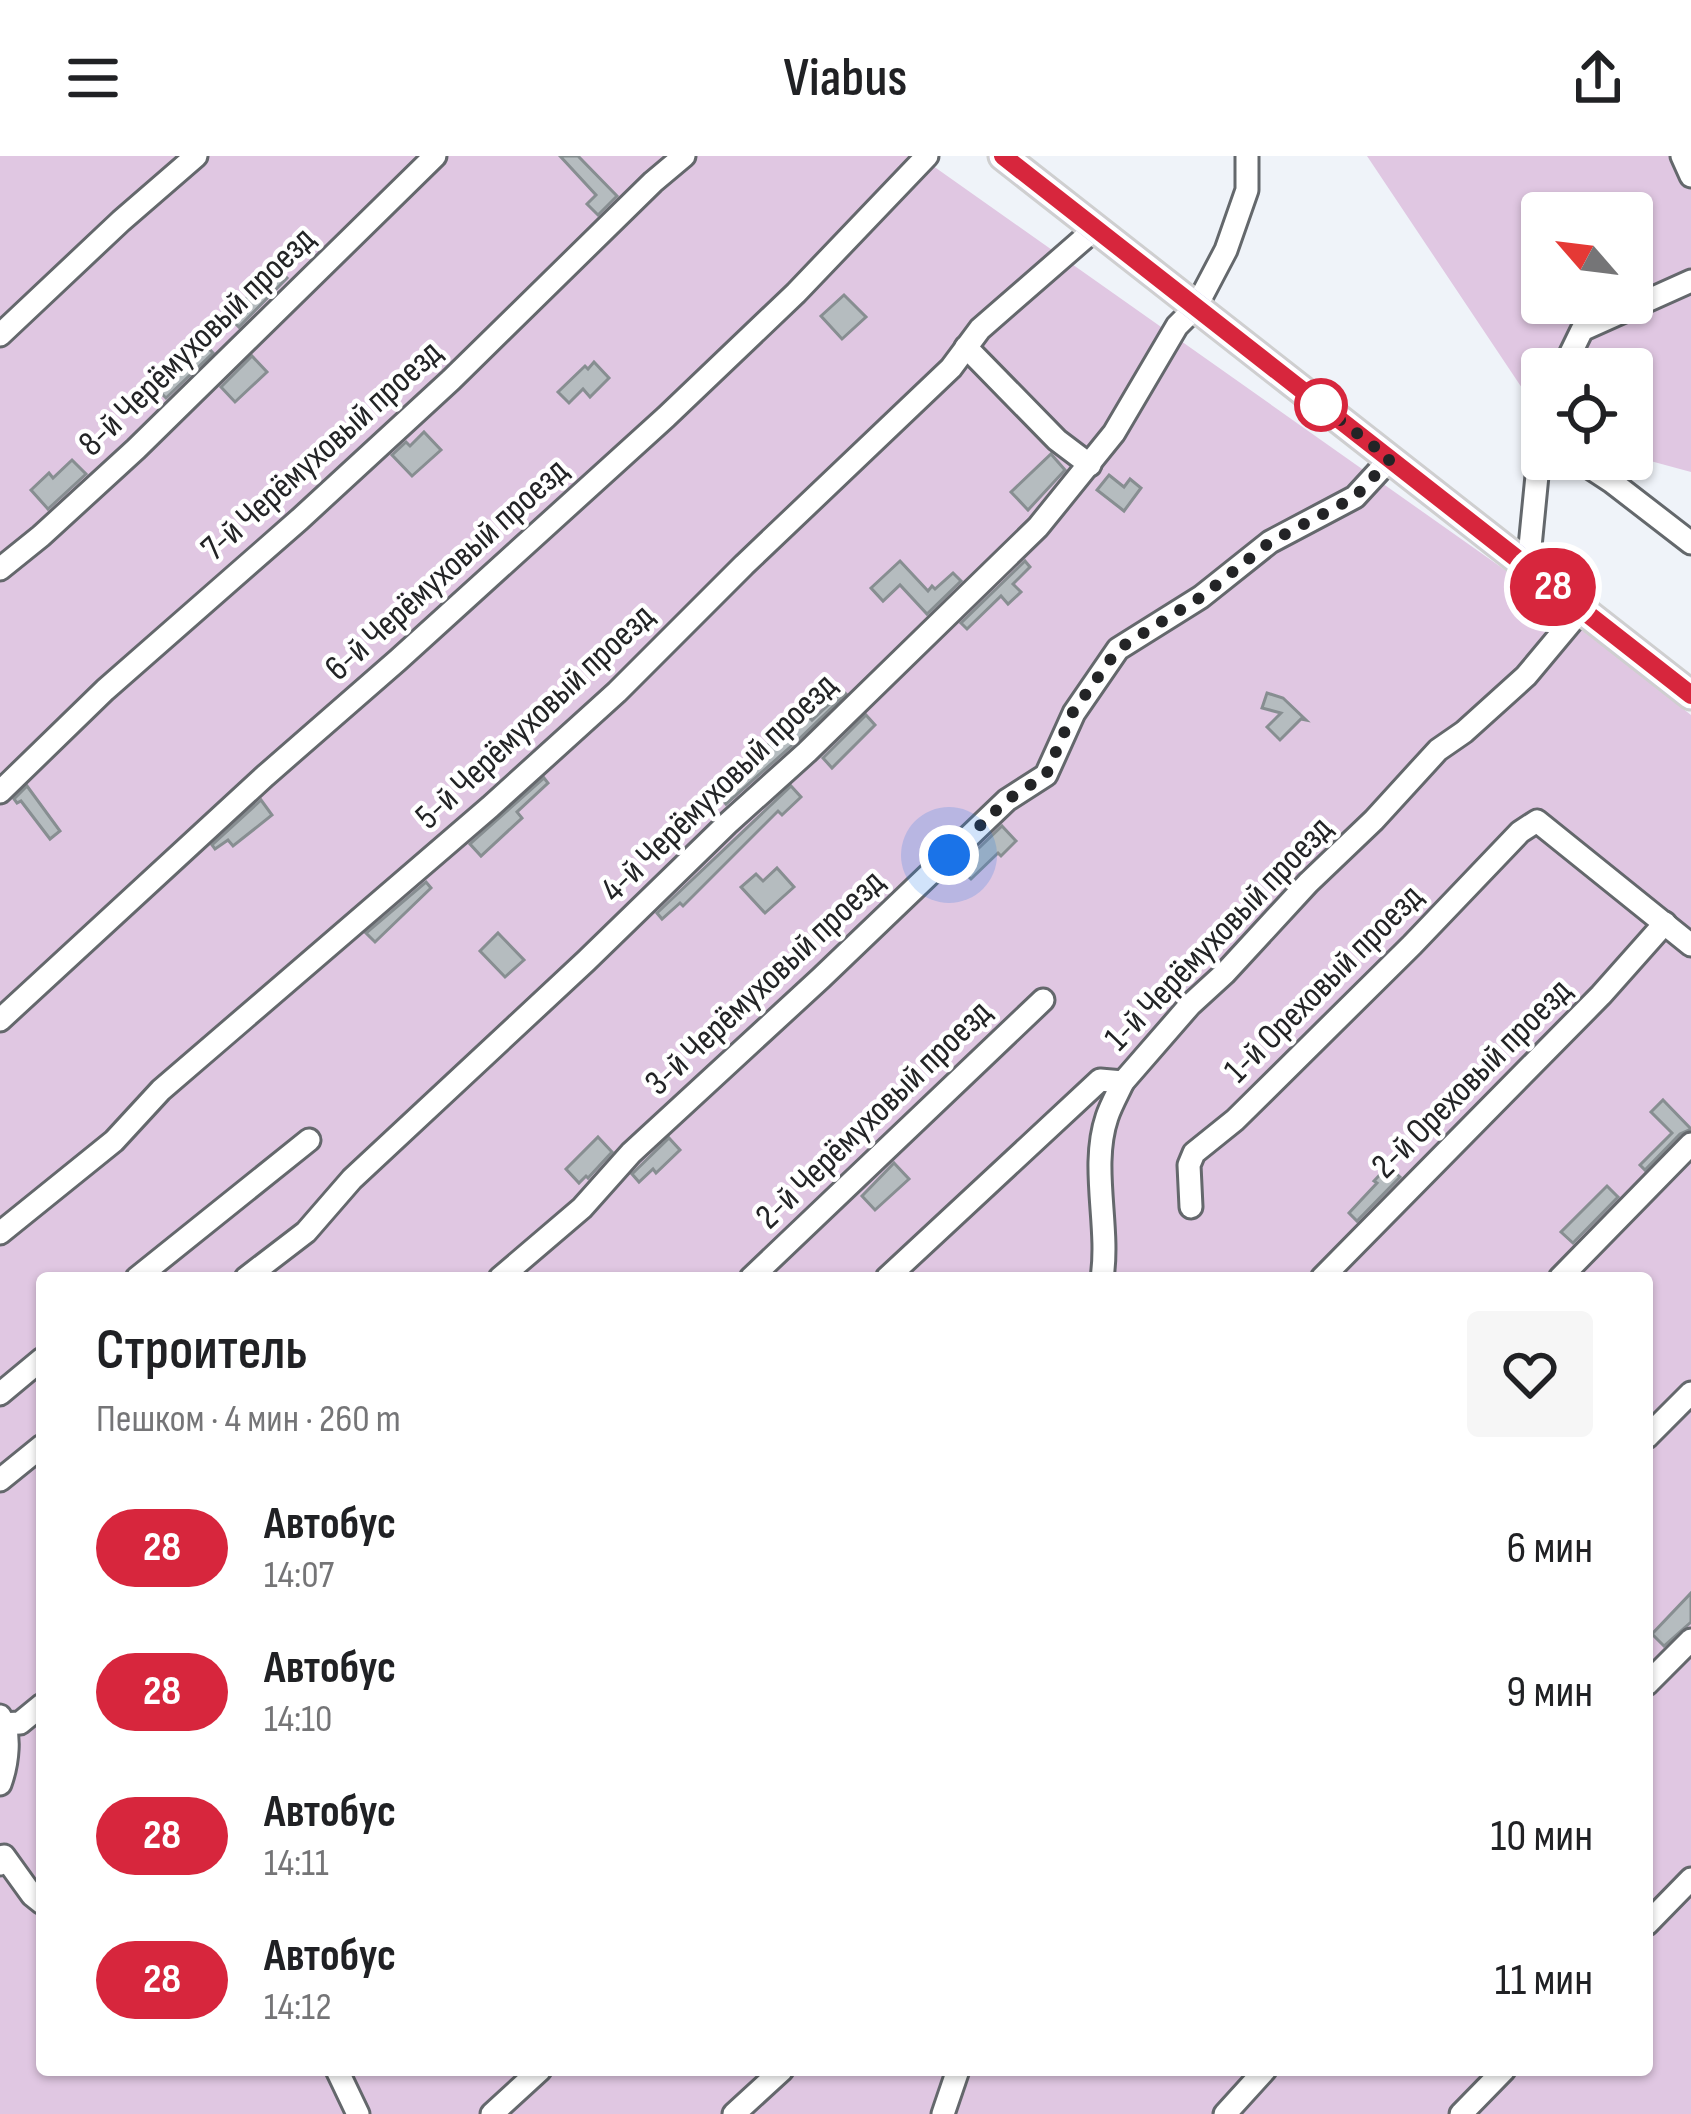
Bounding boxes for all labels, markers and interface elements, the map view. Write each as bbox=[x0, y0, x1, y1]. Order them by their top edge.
icon: menu bbox=[60, 45, 126, 111]
icon: share bbox=[1565, 45, 1631, 111]
text: Viabus bbox=[784, 46, 907, 111]
north arrow bbox=[1521, 192, 1653, 324]
map controls bbox=[1521, 192, 1653, 480]
street label: 8-й Черёмуховый проезд bbox=[70, 218, 324, 466]
street label: 7-й Черёмуховый проезд bbox=[193, 332, 451, 570]
button: locate bbox=[1521, 348, 1653, 480]
unlabelled marker bbox=[1296, 380, 1346, 430]
street label: 6-й Черёмуховый проезд bbox=[317, 450, 577, 690]
line badge: 28 bbox=[1499, 548, 1607, 626]
text: 28 bbox=[1534, 561, 1572, 612]
street label: 5-й Черёмуховый проезд bbox=[407, 595, 663, 839]
street label: 4-й Черёмуховый проезд bbox=[592, 664, 846, 912]
street label: 1-й Черёмуховый проезд bbox=[1096, 808, 1342, 1060]
your location bbox=[919, 825, 979, 885]
street label: 3-й Черёмуховый проезд bbox=[637, 861, 893, 1105]
street label: 1-й Ореховый проезд bbox=[1216, 876, 1432, 1092]
street label: 2-й Ореховый проезд bbox=[1363, 970, 1581, 1188]
street label: 2-й Черёмуховый проезд bbox=[747, 992, 1001, 1238]
button: heart bbox=[1467, 1311, 1593, 1437]
text: Строитель bbox=[96, 1317, 308, 1385]
text: Пешком · 4 мин · 260 m bbox=[96, 1396, 401, 1443]
text: Автобус bbox=[264, 1497, 396, 1552]
text: 6 мин bbox=[1507, 1521, 1593, 1576]
text: 28 bbox=[143, 1522, 181, 1573]
text: 14:07 bbox=[264, 1552, 334, 1599]
text: Автобус bbox=[264, 1641, 396, 1696]
text: 9 мин bbox=[1506, 1665, 1593, 1720]
text: 28 bbox=[143, 1666, 181, 1717]
text: 14:10 bbox=[264, 1696, 332, 1743]
text: Автобус bbox=[264, 1785, 396, 1840]
text: 10 мин bbox=[1490, 1809, 1593, 1864]
text: 28 bbox=[143, 1810, 181, 1861]
text: 14:11 bbox=[264, 1840, 329, 1887]
text: Автобус bbox=[264, 1929, 396, 1984]
text: 11 мин bbox=[1495, 1953, 1593, 2008]
text: 28 bbox=[143, 1954, 181, 2005]
text: 14:12 bbox=[264, 1984, 331, 2031]

